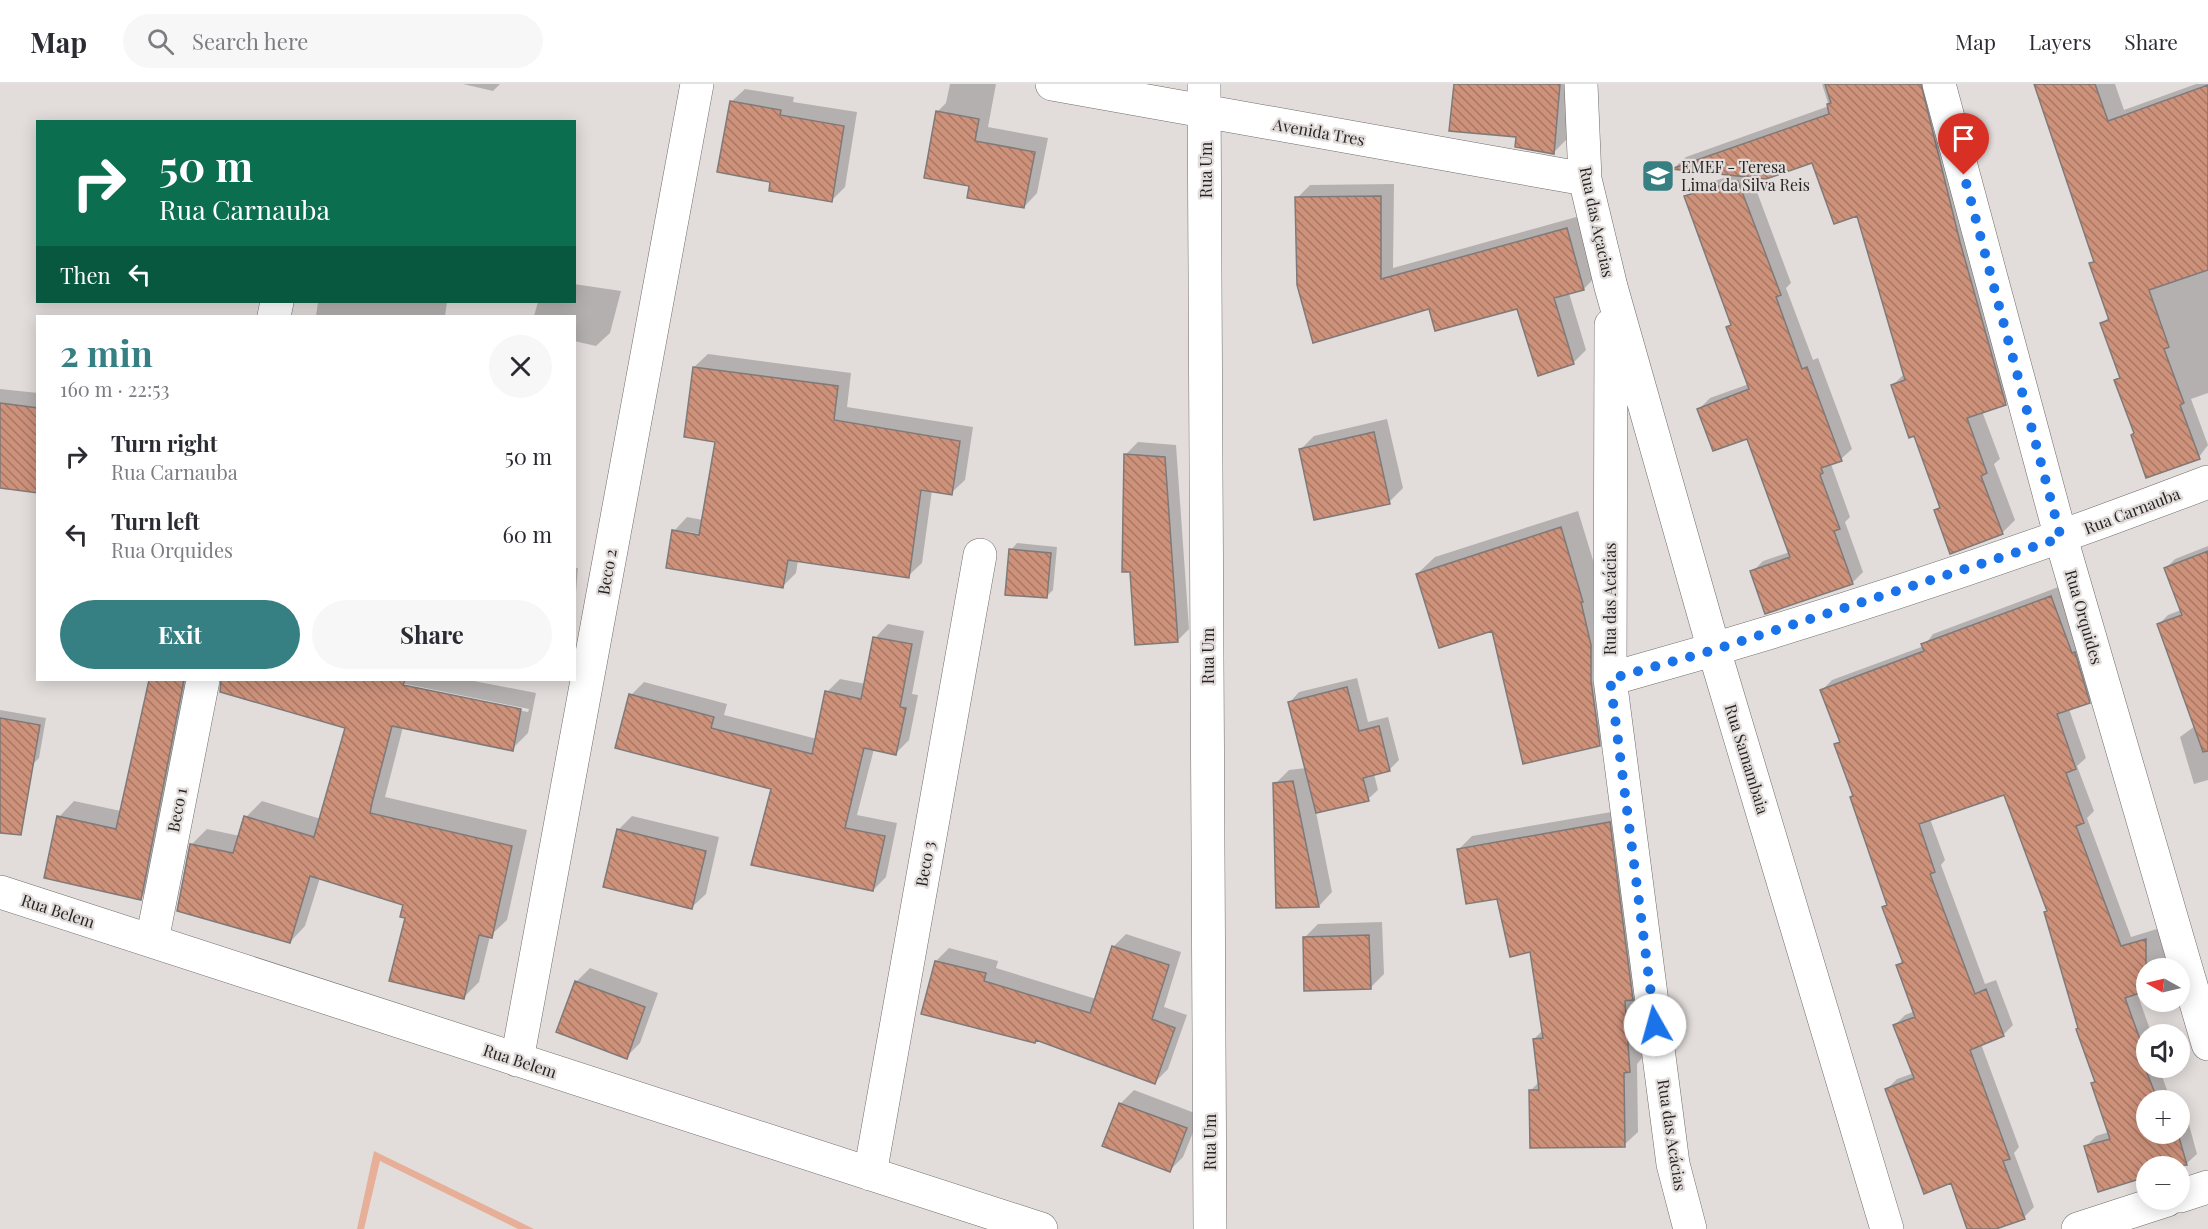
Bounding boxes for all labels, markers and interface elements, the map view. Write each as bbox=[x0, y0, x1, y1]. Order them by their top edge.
search box bbox=[123, 14, 543, 68]
text: Map bbox=[30, 23, 87, 60]
icon: search bbox=[144, 25, 177, 58]
text: Search here bbox=[192, 26, 308, 56]
text: Map bbox=[1955, 27, 1996, 55]
text: Layers bbox=[2029, 27, 2091, 55]
text: Share bbox=[2124, 27, 2178, 55]
street label: Avenida Tres bbox=[1271, 113, 1367, 150]
pin bbox=[1938, 113, 1989, 175]
icon: arrive bbox=[1947, 122, 1980, 155]
text: 50 m bbox=[159, 137, 253, 193]
street label: Rua Um bbox=[1195, 142, 1216, 198]
icon: right bbox=[60, 144, 138, 222]
place label: EMEF - Teresa Lima da Silva Reis bbox=[1681, 156, 1810, 195]
school or university icon: EMEF - Teresa Lima da Silva Reis bbox=[1640, 158, 1676, 194]
street label: Rua das Açacias bbox=[1576, 165, 1619, 279]
text: Rua Carnauba bbox=[159, 191, 330, 227]
icon: left bbox=[123, 258, 156, 291]
text: Then bbox=[60, 260, 111, 290]
text: 2 min bbox=[60, 328, 153, 376]
button: close bbox=[489, 335, 552, 398]
text: 160 m · 22:53 bbox=[60, 375, 170, 402]
text: Turn right bbox=[111, 428, 217, 458]
icon: right bbox=[60, 440, 93, 473]
text: 50 m bbox=[505, 441, 552, 471]
text: Rua Carnauba bbox=[111, 458, 238, 485]
street label: Rua Carnauba bbox=[2081, 483, 2183, 538]
text: Turn left bbox=[111, 506, 200, 536]
icon: left bbox=[60, 518, 93, 551]
text: 60 m bbox=[502, 519, 552, 549]
text: Rua Orquides bbox=[111, 536, 233, 563]
street label: Rua das Acácias bbox=[1599, 543, 1620, 655]
street label: Beco 2 bbox=[592, 547, 621, 597]
street label: Rua Orquides bbox=[2061, 567, 2108, 667]
button: Exit bbox=[60, 600, 300, 669]
button: Share bbox=[312, 600, 552, 669]
street label: Rua Um bbox=[1197, 628, 1218, 684]
street label: Rua Samambaia bbox=[1721, 701, 1774, 816]
street label: Beco 1 bbox=[162, 786, 191, 834]
street label: Beco 3 bbox=[910, 840, 939, 888]
street label: Rua Belem bbox=[19, 889, 98, 932]
north arrow bbox=[2136, 958, 2190, 1012]
map controls bbox=[2136, 958, 2190, 1210]
position arrow bbox=[1623, 993, 1687, 1057]
button: sound bbox=[2136, 1024, 2190, 1078]
street label: Rua Belem bbox=[481, 1039, 560, 1082]
street label: Rua das Acácias bbox=[1653, 1078, 1692, 1192]
button: + bbox=[2136, 1090, 2190, 1144]
street label: Rua Um bbox=[1199, 1114, 1220, 1170]
button: − bbox=[2136, 1156, 2190, 1210]

